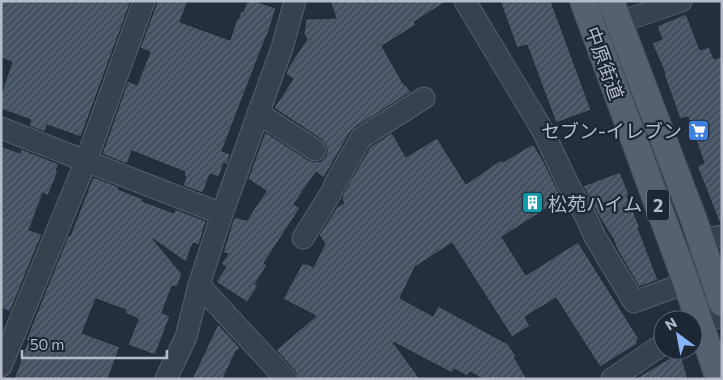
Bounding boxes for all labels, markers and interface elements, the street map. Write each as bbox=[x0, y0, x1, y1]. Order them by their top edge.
street label: 中原街道 bbox=[581, 23, 629, 103]
supermarket icon: セブン-イレブン bbox=[686, 118, 710, 142]
place label: セブン-イレブン bbox=[541, 119, 682, 142]
road number: 2 bbox=[647, 190, 669, 220]
building icon: 松苑ハイム bbox=[520, 191, 544, 215]
place label: 松苑ハイム bbox=[548, 192, 642, 215]
north arrow bbox=[653, 310, 703, 360]
text: N bbox=[662, 314, 680, 334]
scale bar bbox=[22, 328, 168, 360]
text: 50 m bbox=[30, 335, 64, 353]

